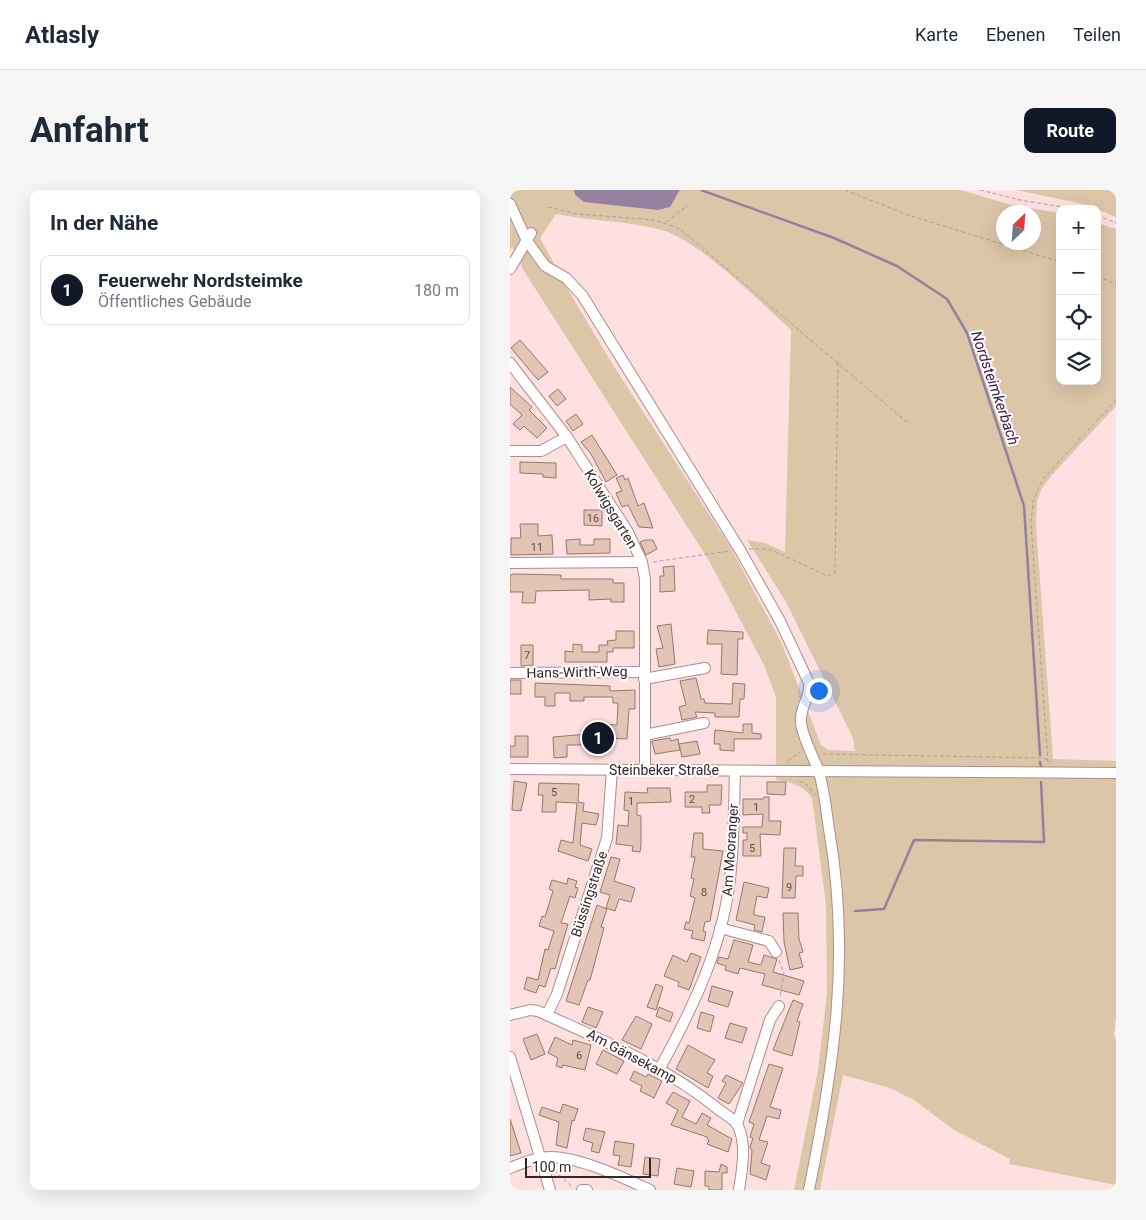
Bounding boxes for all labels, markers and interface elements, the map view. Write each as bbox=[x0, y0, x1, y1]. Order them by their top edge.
text: Atlasly bbox=[25, 21, 99, 49]
text: Karte bbox=[915, 24, 958, 45]
text: Ebenen bbox=[986, 24, 1045, 45]
text: Teilen bbox=[1073, 24, 1121, 45]
button: Route bbox=[1024, 108, 1116, 153]
text: Anfahrt bbox=[30, 110, 149, 151]
north arrow bbox=[996, 205, 1041, 250]
map controls bbox=[1056, 205, 1101, 385]
button: + bbox=[1056, 205, 1101, 250]
text: In der Nähe bbox=[50, 211, 158, 235]
button: − bbox=[1056, 250, 1101, 295]
text: Feuerwehr Nordsteimke bbox=[98, 269, 303, 292]
text: 1 bbox=[62, 281, 72, 300]
text: 180 m bbox=[414, 281, 459, 300]
text: Öffentliches Gebäude bbox=[98, 292, 252, 311]
button: locate bbox=[1056, 295, 1101, 340]
water label: Nordsteimkerbach bbox=[967, 329, 1023, 447]
button: layers bbox=[1056, 340, 1101, 385]
street label: Kolwigsgarten bbox=[581, 467, 641, 551]
house number: 16 bbox=[587, 512, 599, 525]
house number: 11 bbox=[531, 541, 543, 554]
house number: 7 bbox=[524, 649, 530, 662]
street label: Hans-Wirth-Weg bbox=[526, 663, 628, 681]
your location bbox=[806, 678, 832, 704]
pin: 1 bbox=[582, 719, 614, 757]
street label: Steinbeker Straße bbox=[609, 762, 719, 778]
house number: 5 bbox=[551, 786, 557, 799]
house number: 2 bbox=[689, 793, 695, 806]
house number: 1 bbox=[628, 795, 634, 808]
house number: 1 bbox=[753, 801, 759, 814]
street label: Am Mooranger bbox=[719, 803, 741, 897]
house number: 5 bbox=[749, 842, 755, 855]
street label: Büssingstraße bbox=[568, 849, 610, 939]
house number: 9 bbox=[786, 881, 792, 894]
house number: 8 bbox=[701, 886, 707, 899]
street label: Am Gänsekamp bbox=[584, 1026, 680, 1086]
house number: 6 bbox=[576, 1049, 582, 1062]
scale bar bbox=[525, 1155, 651, 1178]
text: 100 m bbox=[532, 1159, 571, 1175]

